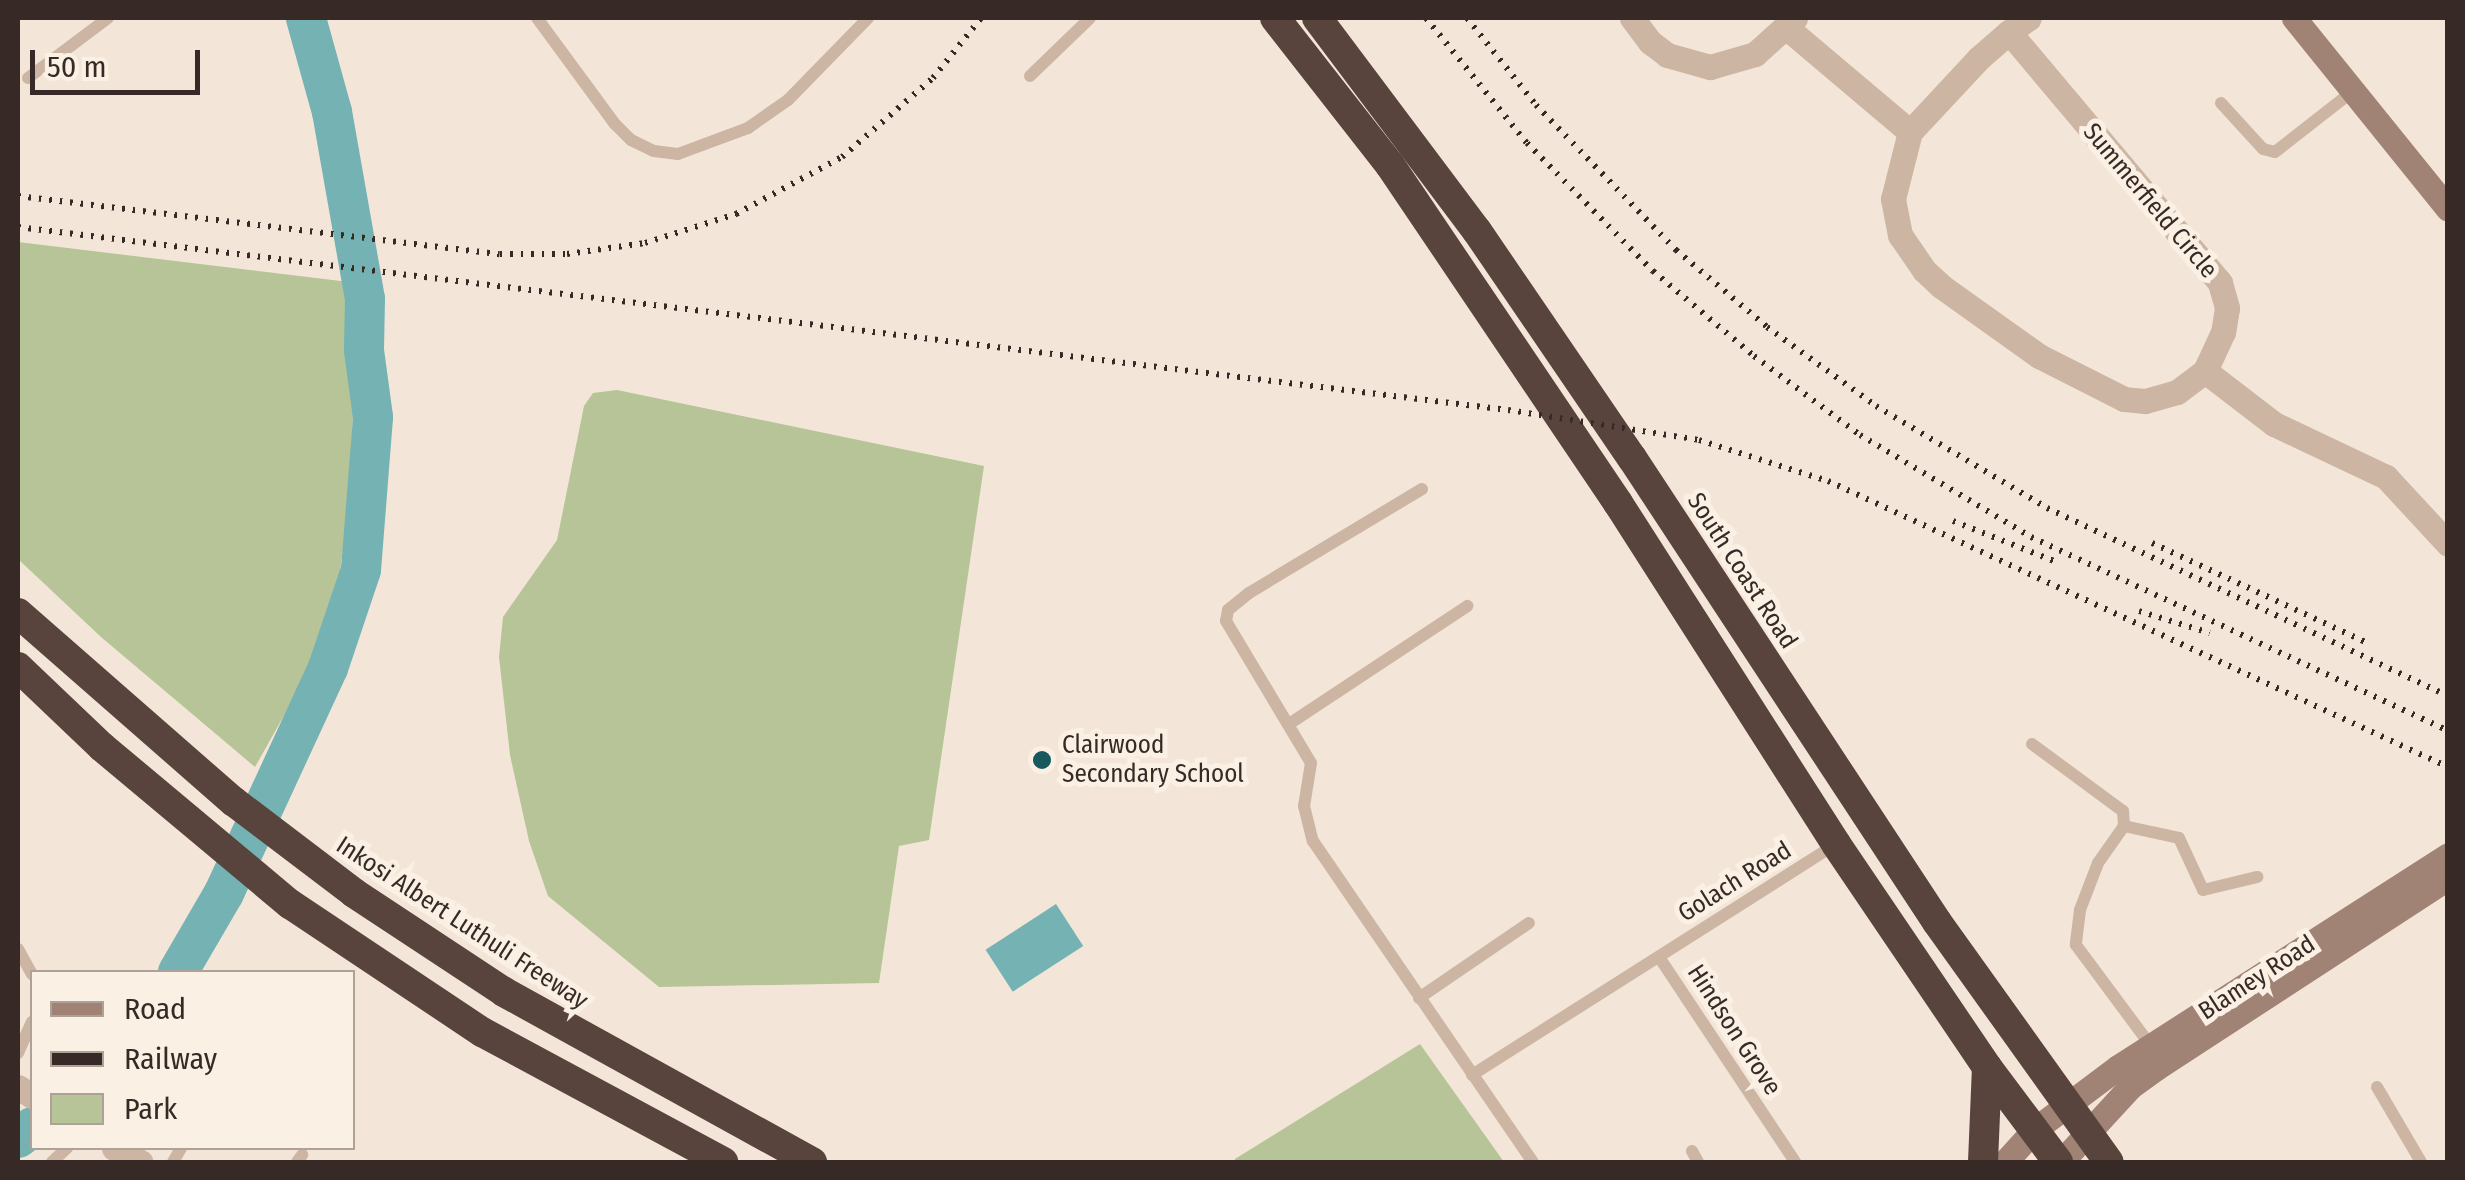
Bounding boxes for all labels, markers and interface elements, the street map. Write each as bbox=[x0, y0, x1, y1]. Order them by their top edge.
scale bar bbox=[35, 30, 205, 92]
text: 50 m bbox=[47, 49, 107, 85]
street label: Summerfield Circle bbox=[2077, 118, 2223, 284]
street label: South Coast Road bbox=[1681, 488, 1803, 654]
place label: Clairwood Secondary School bbox=[1062, 731, 1244, 790]
marker: Clairwood Secondary School bbox=[1031, 749, 1053, 771]
street label: Inkosi Albert Luthuli Freeway bbox=[330, 830, 594, 1016]
street label: Golach Road bbox=[1673, 835, 1797, 929]
street label: Blamey Road bbox=[2193, 929, 2321, 1027]
street label: Hindson Grove bbox=[1681, 959, 1787, 1101]
legend bbox=[30, 970, 355, 1150]
text: Road bbox=[124, 991, 186, 1027]
text: Railway bbox=[124, 1041, 217, 1077]
text: Park bbox=[124, 1091, 177, 1127]

